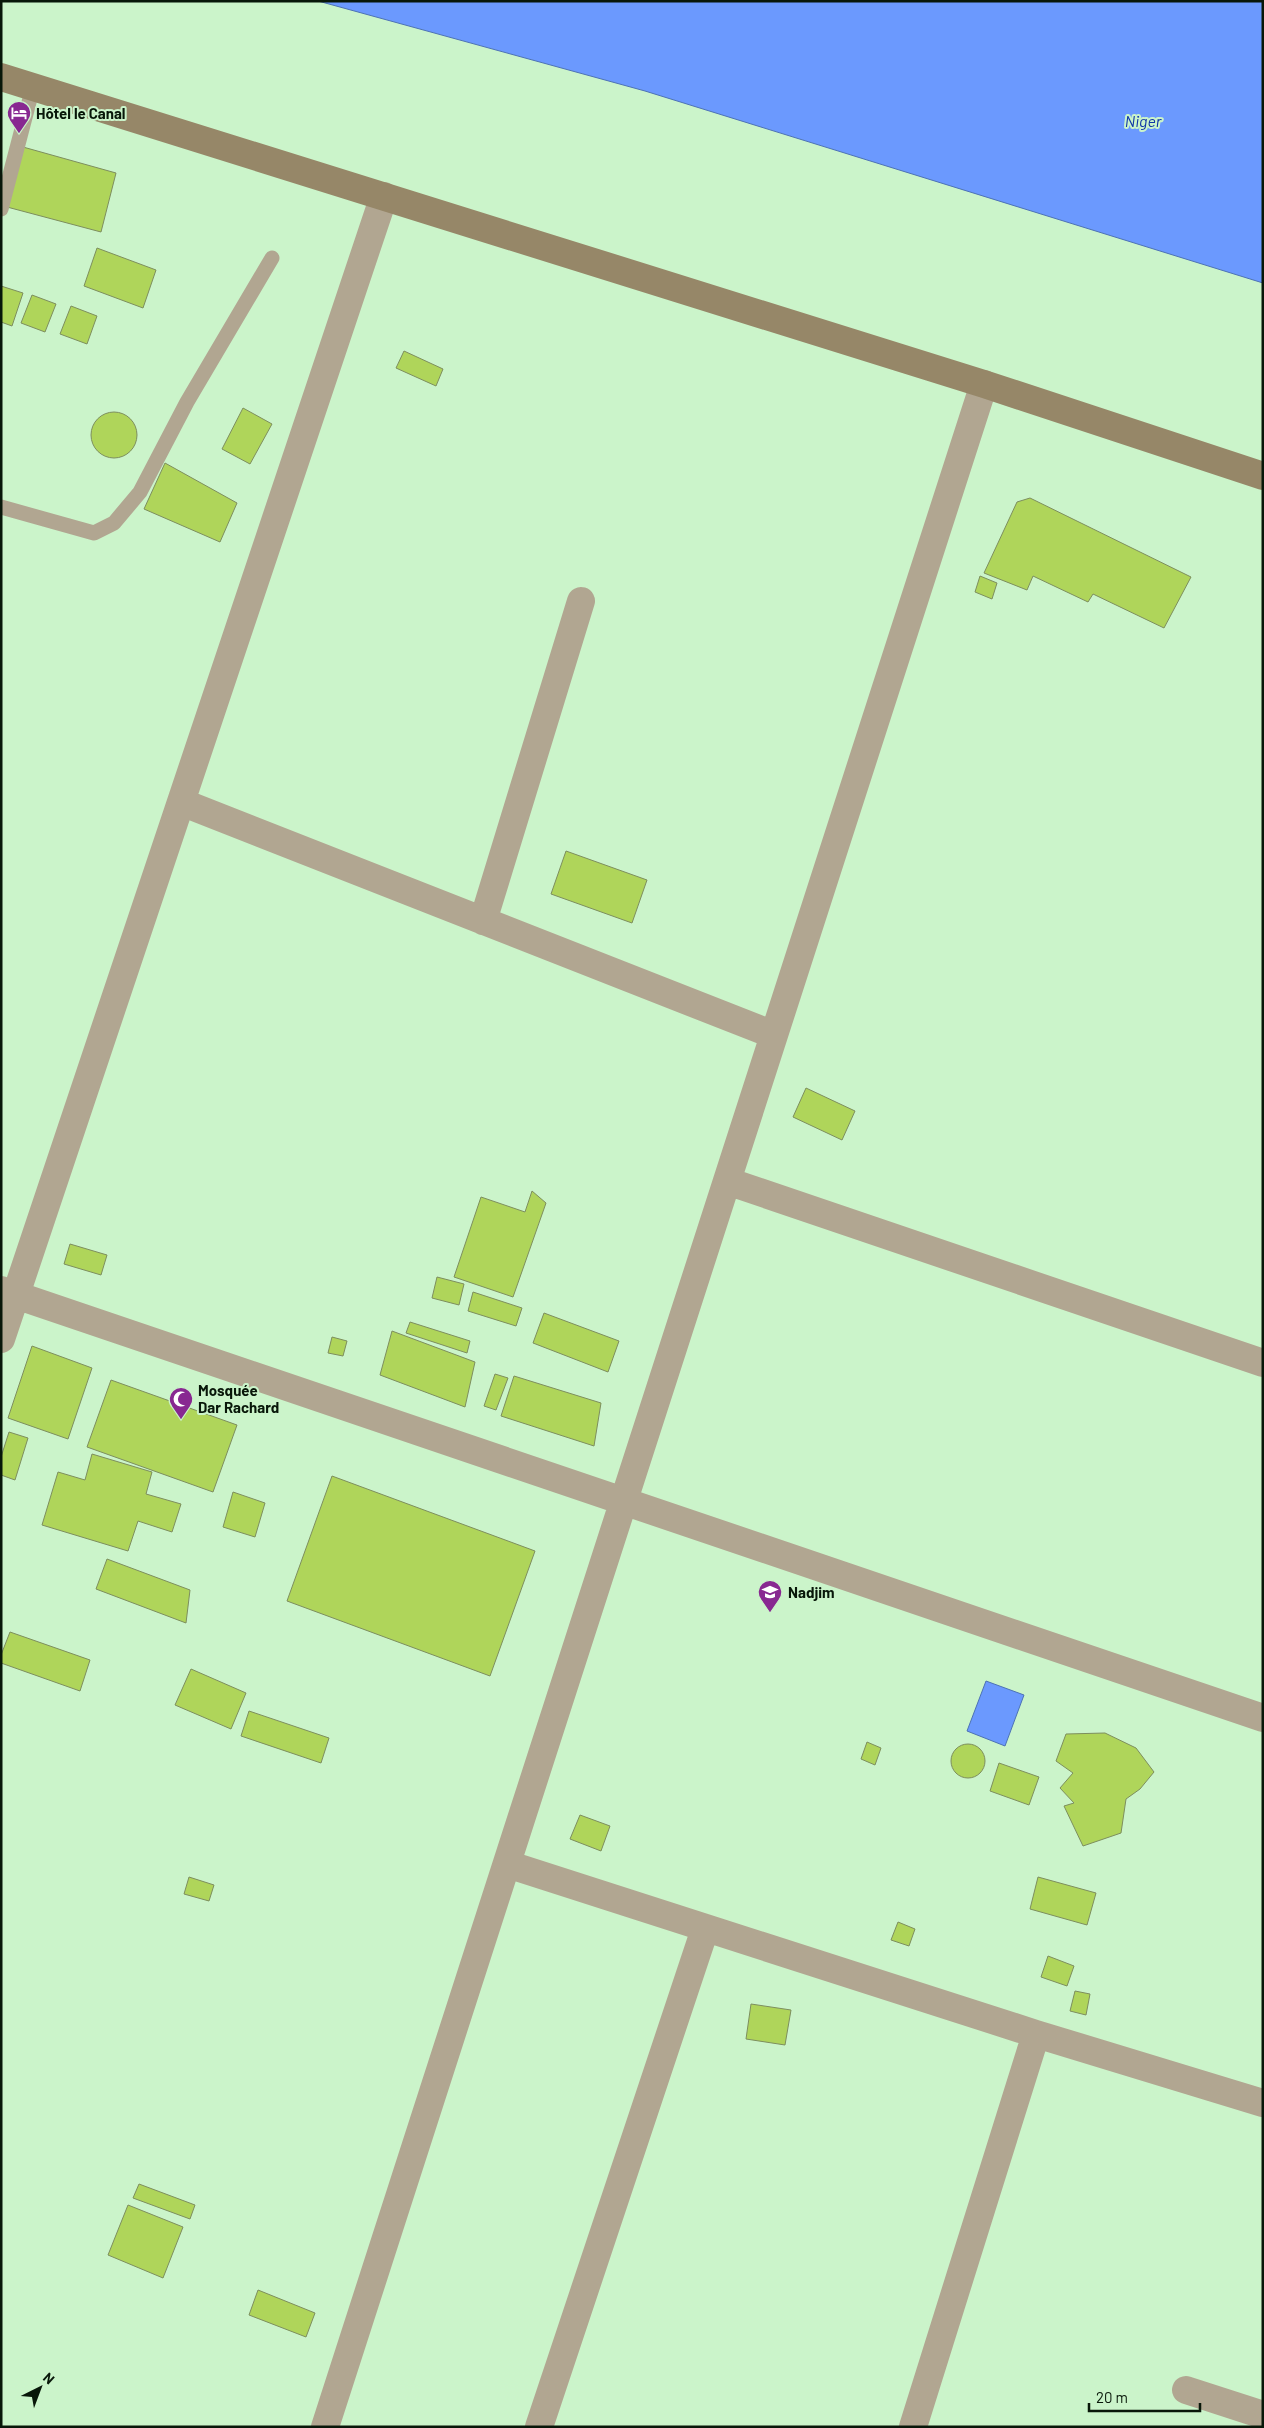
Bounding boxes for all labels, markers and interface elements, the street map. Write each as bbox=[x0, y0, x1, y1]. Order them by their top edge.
hotel icon: Hôtel le Canal bbox=[6, 100, 32, 134]
place label: Hôtel le Canal bbox=[36, 104, 126, 122]
water label: Niger bbox=[1125, 111, 1163, 130]
place label: Mosquée Dar Rachard bbox=[198, 1381, 279, 1416]
mosque icon: Mosquée Dar Rachard bbox=[168, 1386, 194, 1420]
school or university icon: Nadjim bbox=[757, 1579, 783, 1613]
place label: Nadjim bbox=[788, 1583, 835, 1601]
north arrow bbox=[15, 2363, 65, 2413]
text: N bbox=[40, 2369, 58, 2387]
scale bar bbox=[1089, 2380, 1200, 2412]
text: 20 m bbox=[1096, 2388, 1128, 2406]

